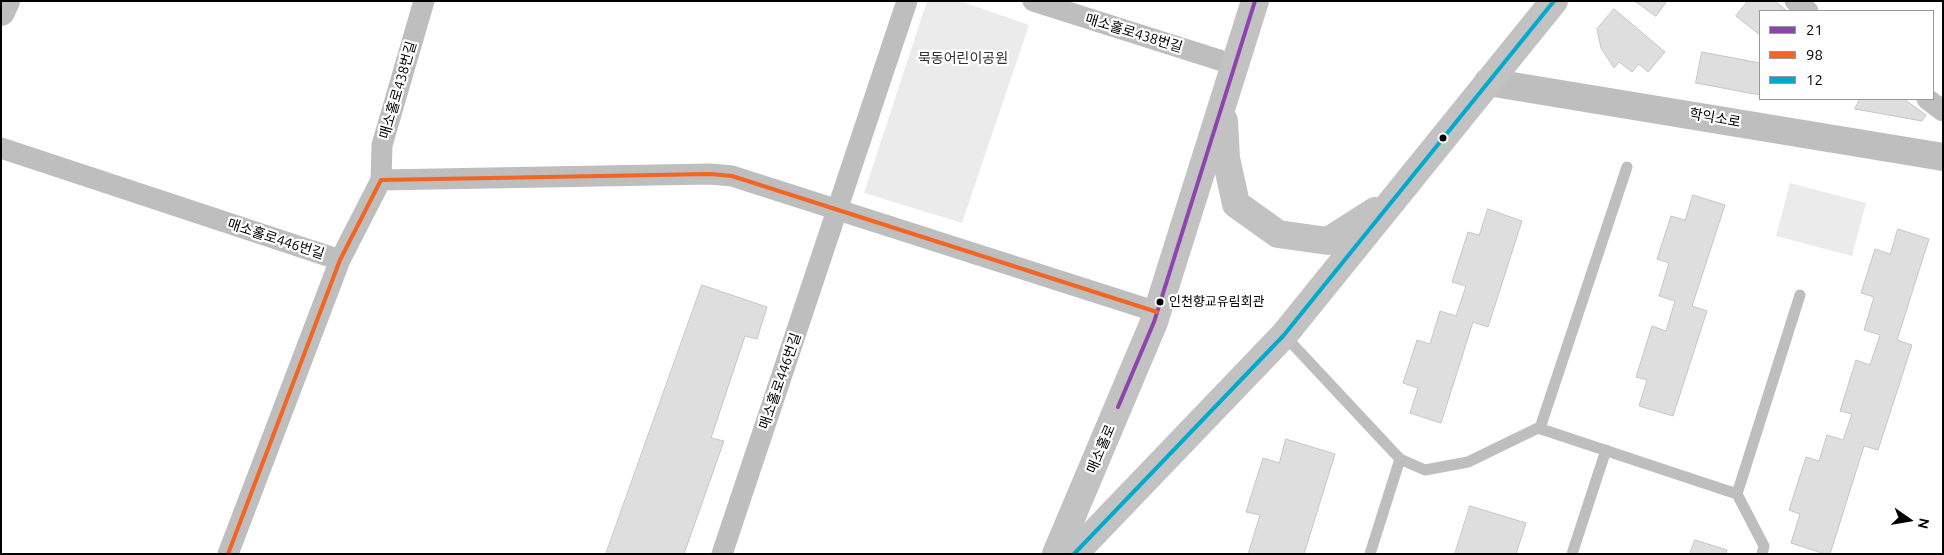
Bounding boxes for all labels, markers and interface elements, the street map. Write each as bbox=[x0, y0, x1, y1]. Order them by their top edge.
street label: 매소홀로438번길 bbox=[1083, 10, 1185, 56]
legend bbox=[1759, 10, 1934, 100]
text: 21 bbox=[1806, 21, 1823, 38]
street label: 매소홀로438번길 bbox=[376, 39, 420, 141]
text: 98 bbox=[1806, 46, 1823, 63]
park label: 묵동어린이공원 bbox=[918, 50, 1008, 66]
text: 12 bbox=[1806, 71, 1823, 88]
street label: 학익소로 bbox=[1688, 105, 1742, 131]
unlabelled marker bbox=[1438, 133, 1448, 143]
street label: 매소홀로446번길 bbox=[225, 215, 327, 263]
place label: 인천향교유림회관 bbox=[1169, 294, 1265, 310]
marker: 인천향교유림회관 bbox=[1155, 297, 1165, 307]
street label: 매소홀로446번길 bbox=[756, 331, 804, 431]
street label: 매소홀로 bbox=[1083, 422, 1119, 476]
north arrow bbox=[1884, 495, 1934, 545]
text: N bbox=[1915, 516, 1933, 530]

